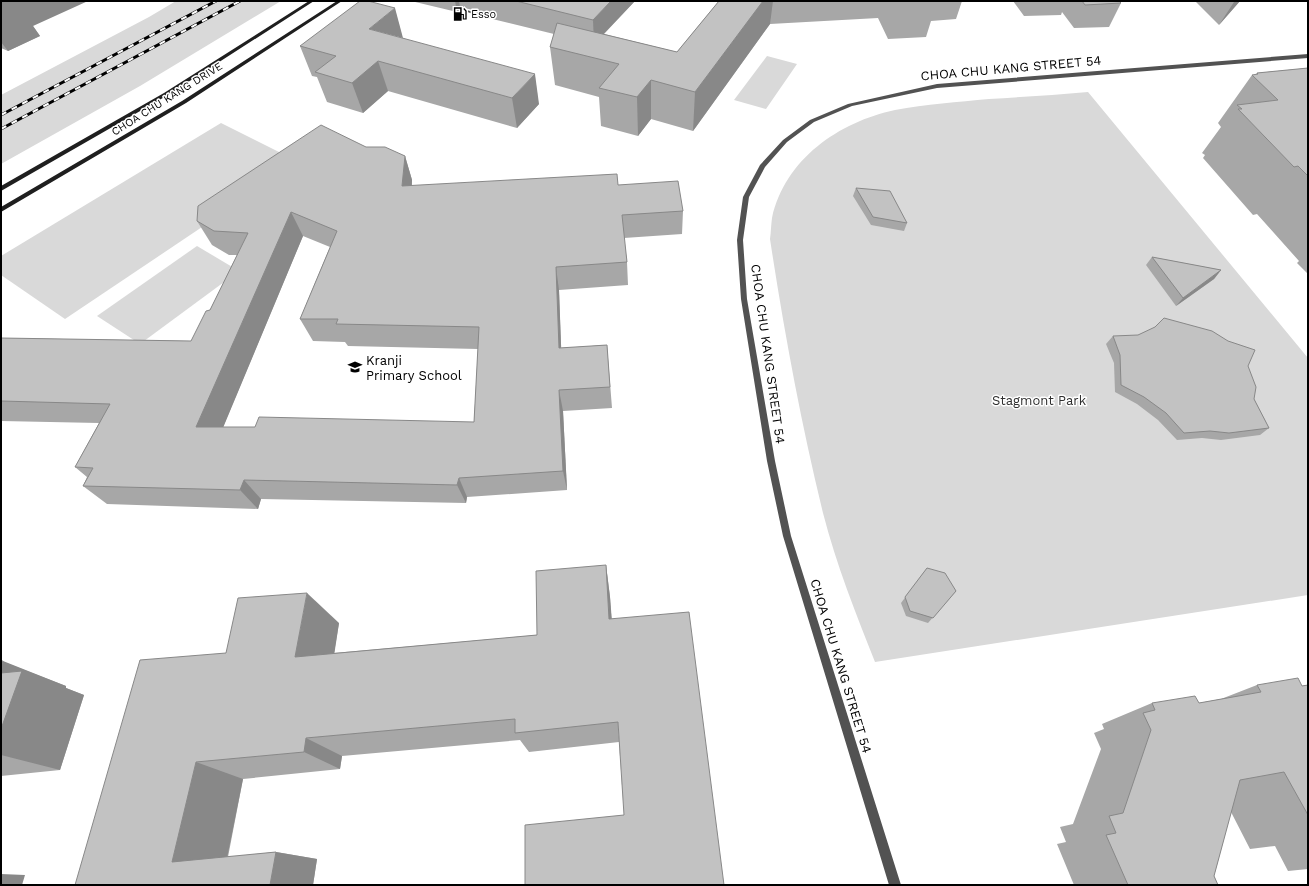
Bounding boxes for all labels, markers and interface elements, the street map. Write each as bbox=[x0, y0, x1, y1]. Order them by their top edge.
fuel station icon: Esso bbox=[452, 6, 468, 22]
place label: Esso bbox=[471, 8, 496, 21]
street label: CHOA CHU KANG STREET 54 bbox=[920, 53, 1102, 83]
street label: CHOA CHU KANG DRIVE bbox=[109, 60, 225, 138]
street label: CHOA CHU KANG STREET 54 bbox=[748, 263, 788, 445]
place label: Kranji Primary School bbox=[366, 353, 462, 383]
school or university icon: Kranji Primary School bbox=[347, 359, 363, 375]
park label: Stagmont Park bbox=[992, 393, 1087, 408]
street label: CHOA CHU KANG STREET 54 bbox=[807, 577, 875, 755]

